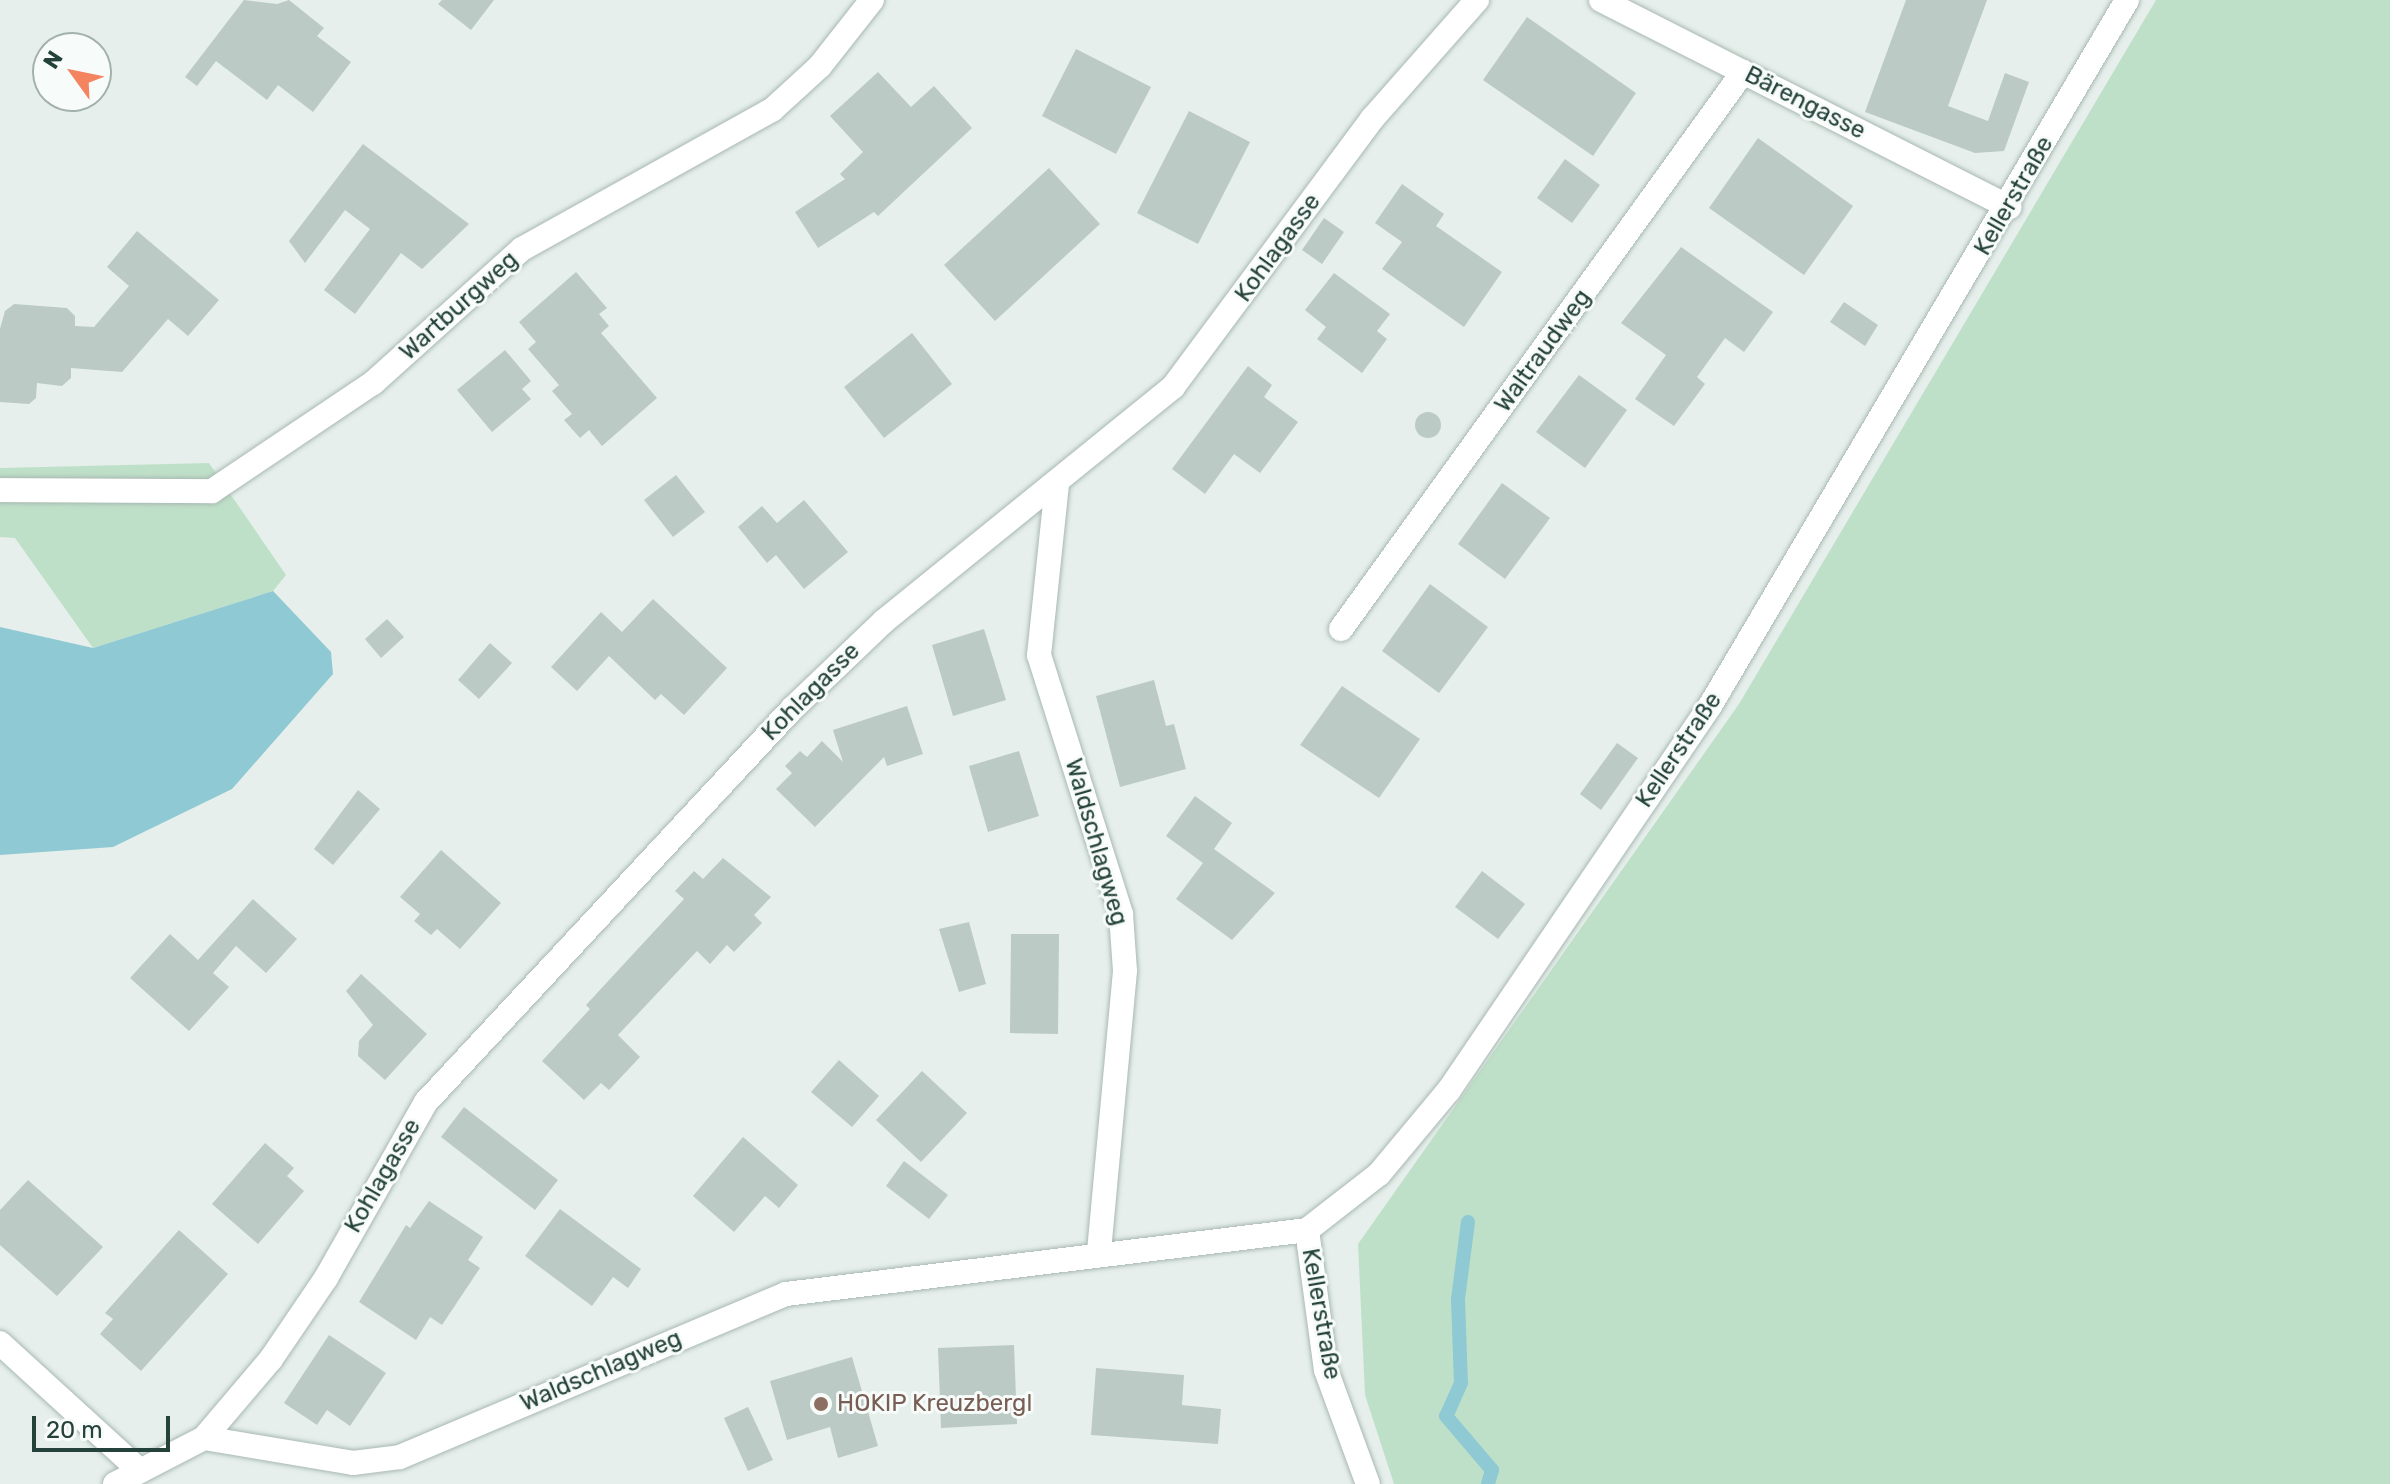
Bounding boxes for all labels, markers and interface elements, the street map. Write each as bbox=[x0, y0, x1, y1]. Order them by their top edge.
north arrow bbox=[32, 32, 112, 112]
text: N bbox=[37, 46, 69, 74]
street label: Bärengasse bbox=[1740, 60, 1870, 146]
street label: Kellerstraße bbox=[1968, 131, 2060, 261]
street label: Kohlagasse bbox=[1229, 188, 1327, 308]
street label: Wartburgweg bbox=[394, 245, 524, 367]
street label: Waltraudweg bbox=[1489, 284, 1597, 418]
street label: Kohlagasse bbox=[756, 637, 866, 747]
street label: Kellerstraße bbox=[1630, 687, 1728, 813]
street label: Waldschlagweg bbox=[1058, 755, 1134, 929]
street label: Kohlagasse bbox=[339, 1114, 427, 1238]
street label: Kellerstraße bbox=[1295, 1246, 1347, 1382]
street label: Waldschlagweg bbox=[516, 1324, 686, 1418]
place label: HOKIP Kreuzbergl bbox=[837, 1390, 1033, 1418]
marker: HOKIP Kreuzbergl bbox=[812, 1395, 830, 1413]
scale bar bbox=[36, 1400, 174, 1450]
text: 20 m bbox=[46, 1416, 103, 1444]

